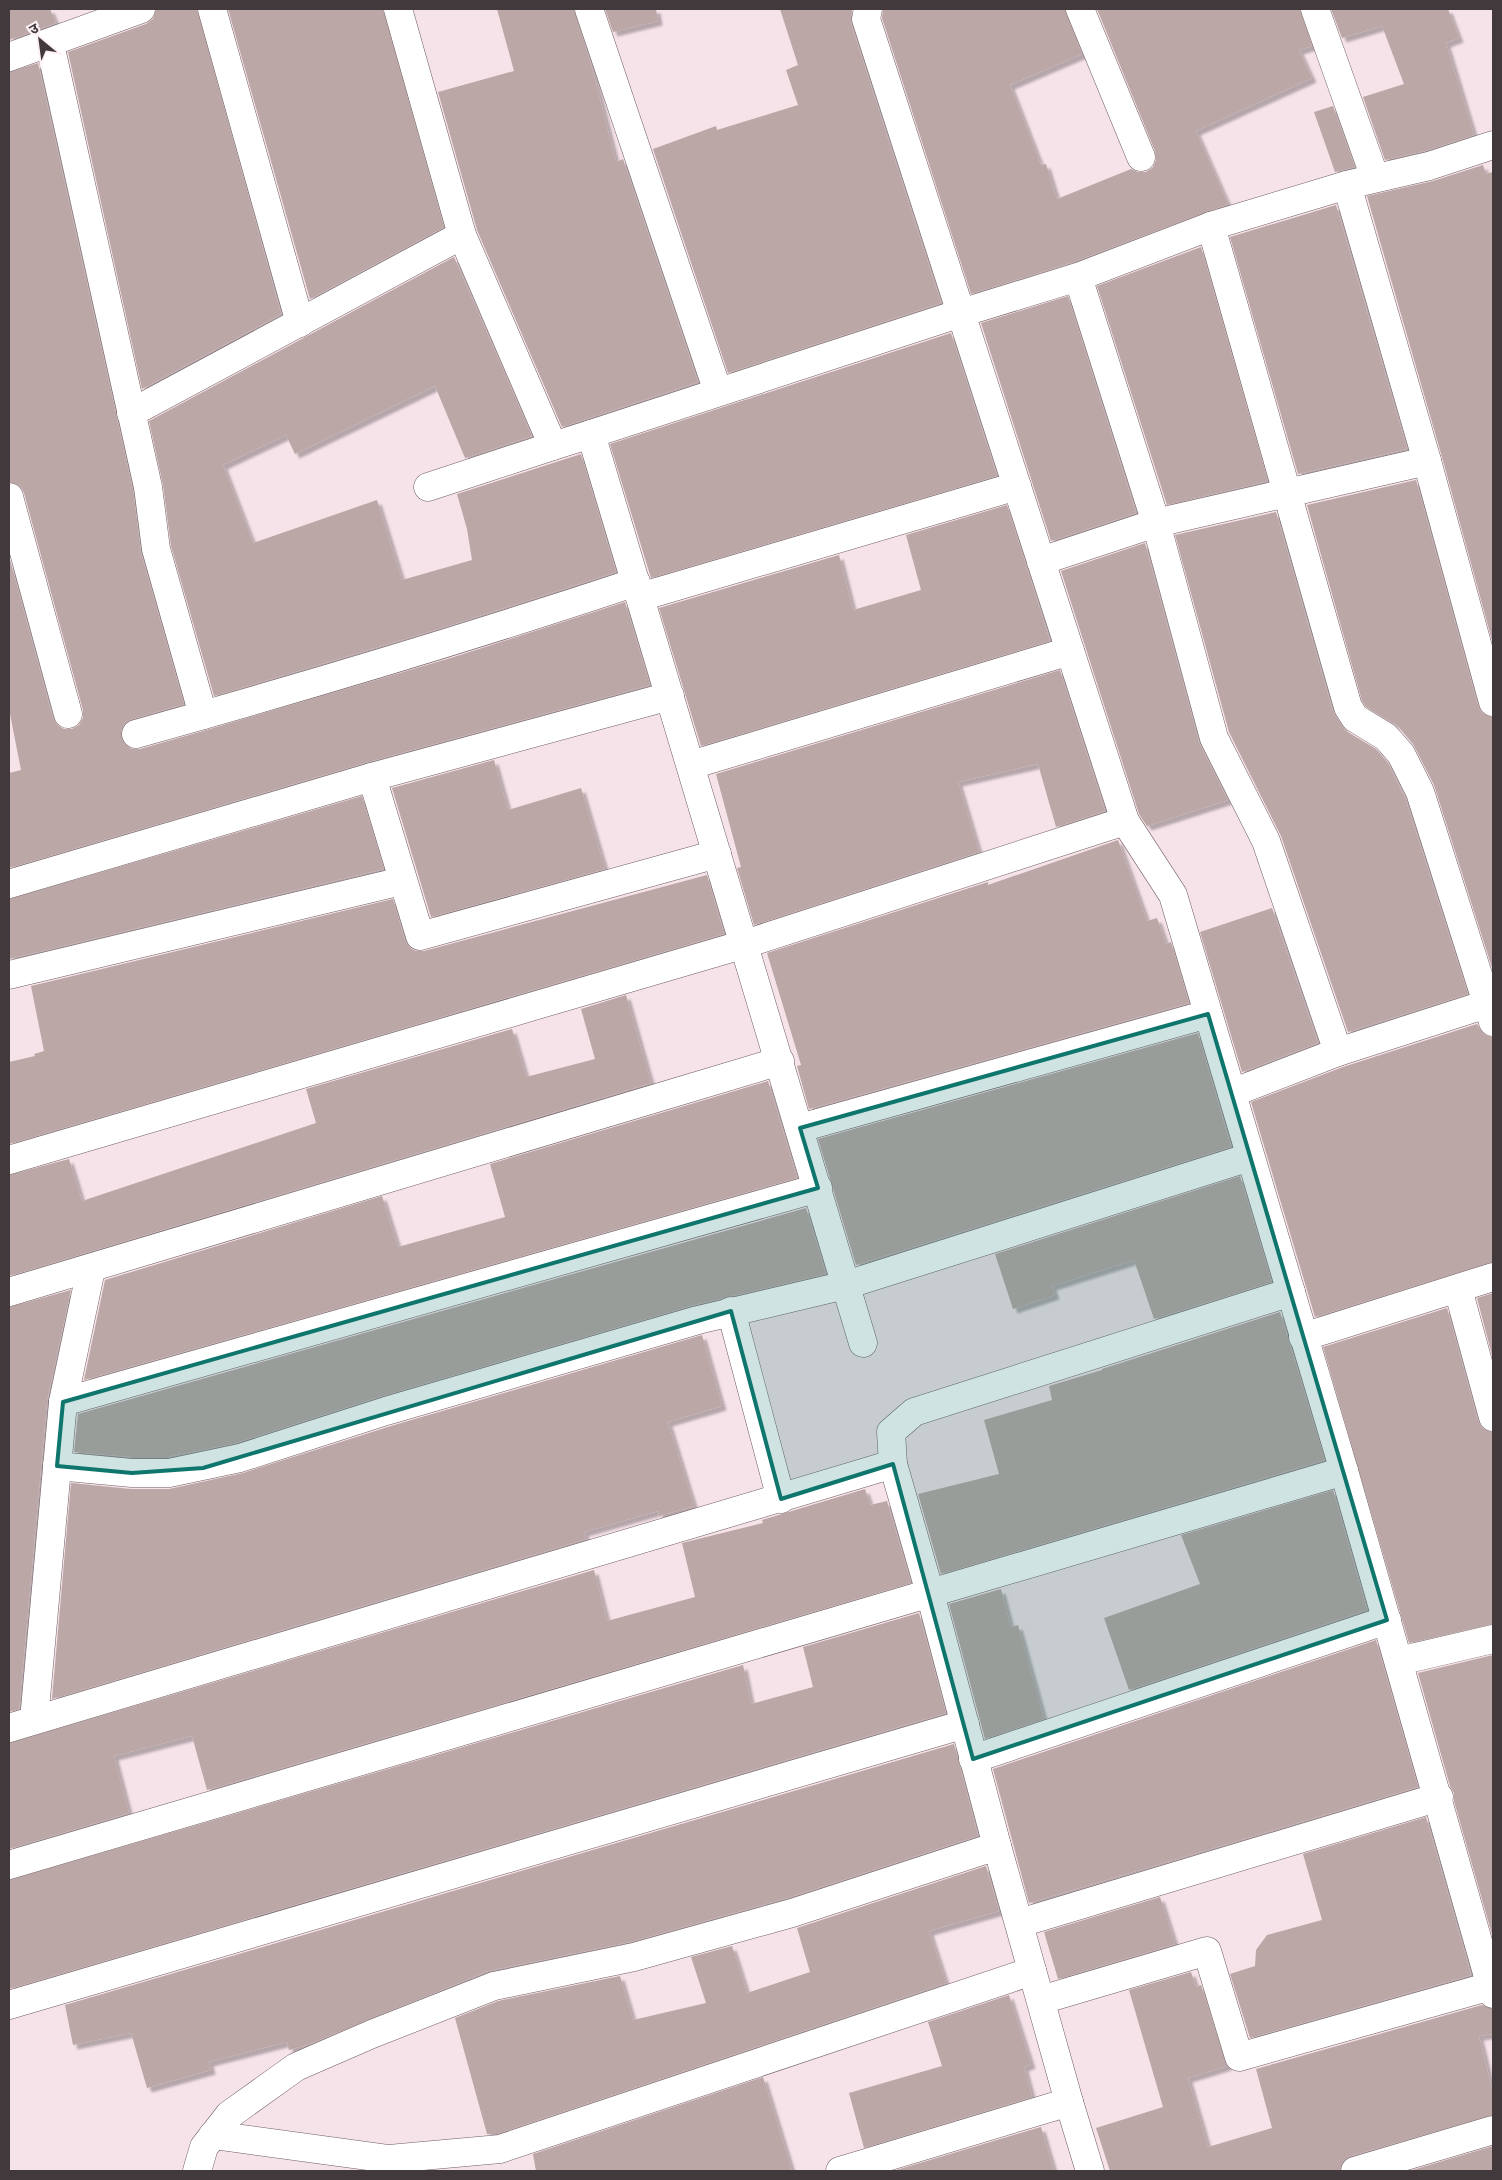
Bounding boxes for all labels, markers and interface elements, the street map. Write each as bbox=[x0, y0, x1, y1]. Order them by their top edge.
north arrow bbox=[15, 15, 65, 65]
text: उ bbox=[26, 19, 42, 38]

